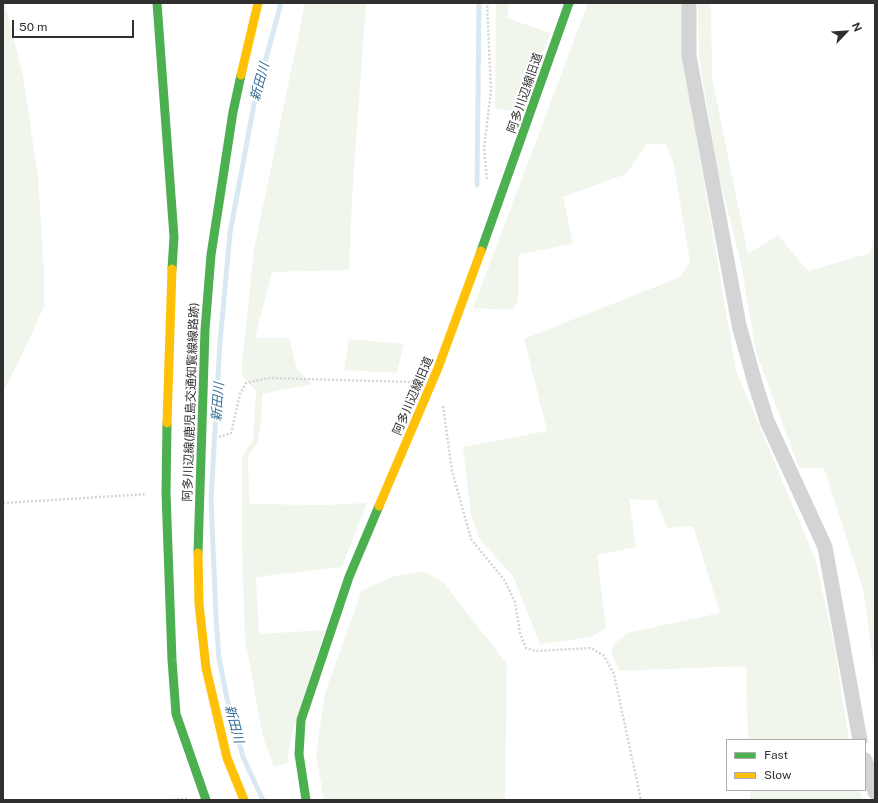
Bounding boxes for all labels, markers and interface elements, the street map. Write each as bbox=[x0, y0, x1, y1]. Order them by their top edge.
scale bar bbox=[14, 12, 136, 38]
north arrow bbox=[826, 12, 866, 52]
text: 50 m bbox=[19, 20, 47, 34]
text: N bbox=[850, 20, 864, 33]
street label: 阿多川辺線旧道 bbox=[505, 51, 545, 135]
water label: 新田川 bbox=[247, 61, 273, 103]
street label: 阿多川辺線(鹿児島交通知覧線線路跡) bbox=[180, 302, 202, 502]
street label: 阿多川辺線旧道 bbox=[390, 355, 436, 437]
water label: 新田川 bbox=[209, 382, 227, 422]
water label: 新田川 bbox=[221, 703, 247, 745]
legend bbox=[726, 739, 866, 791]
text: Fast bbox=[764, 748, 788, 762]
text: Slow bbox=[764, 768, 791, 782]

